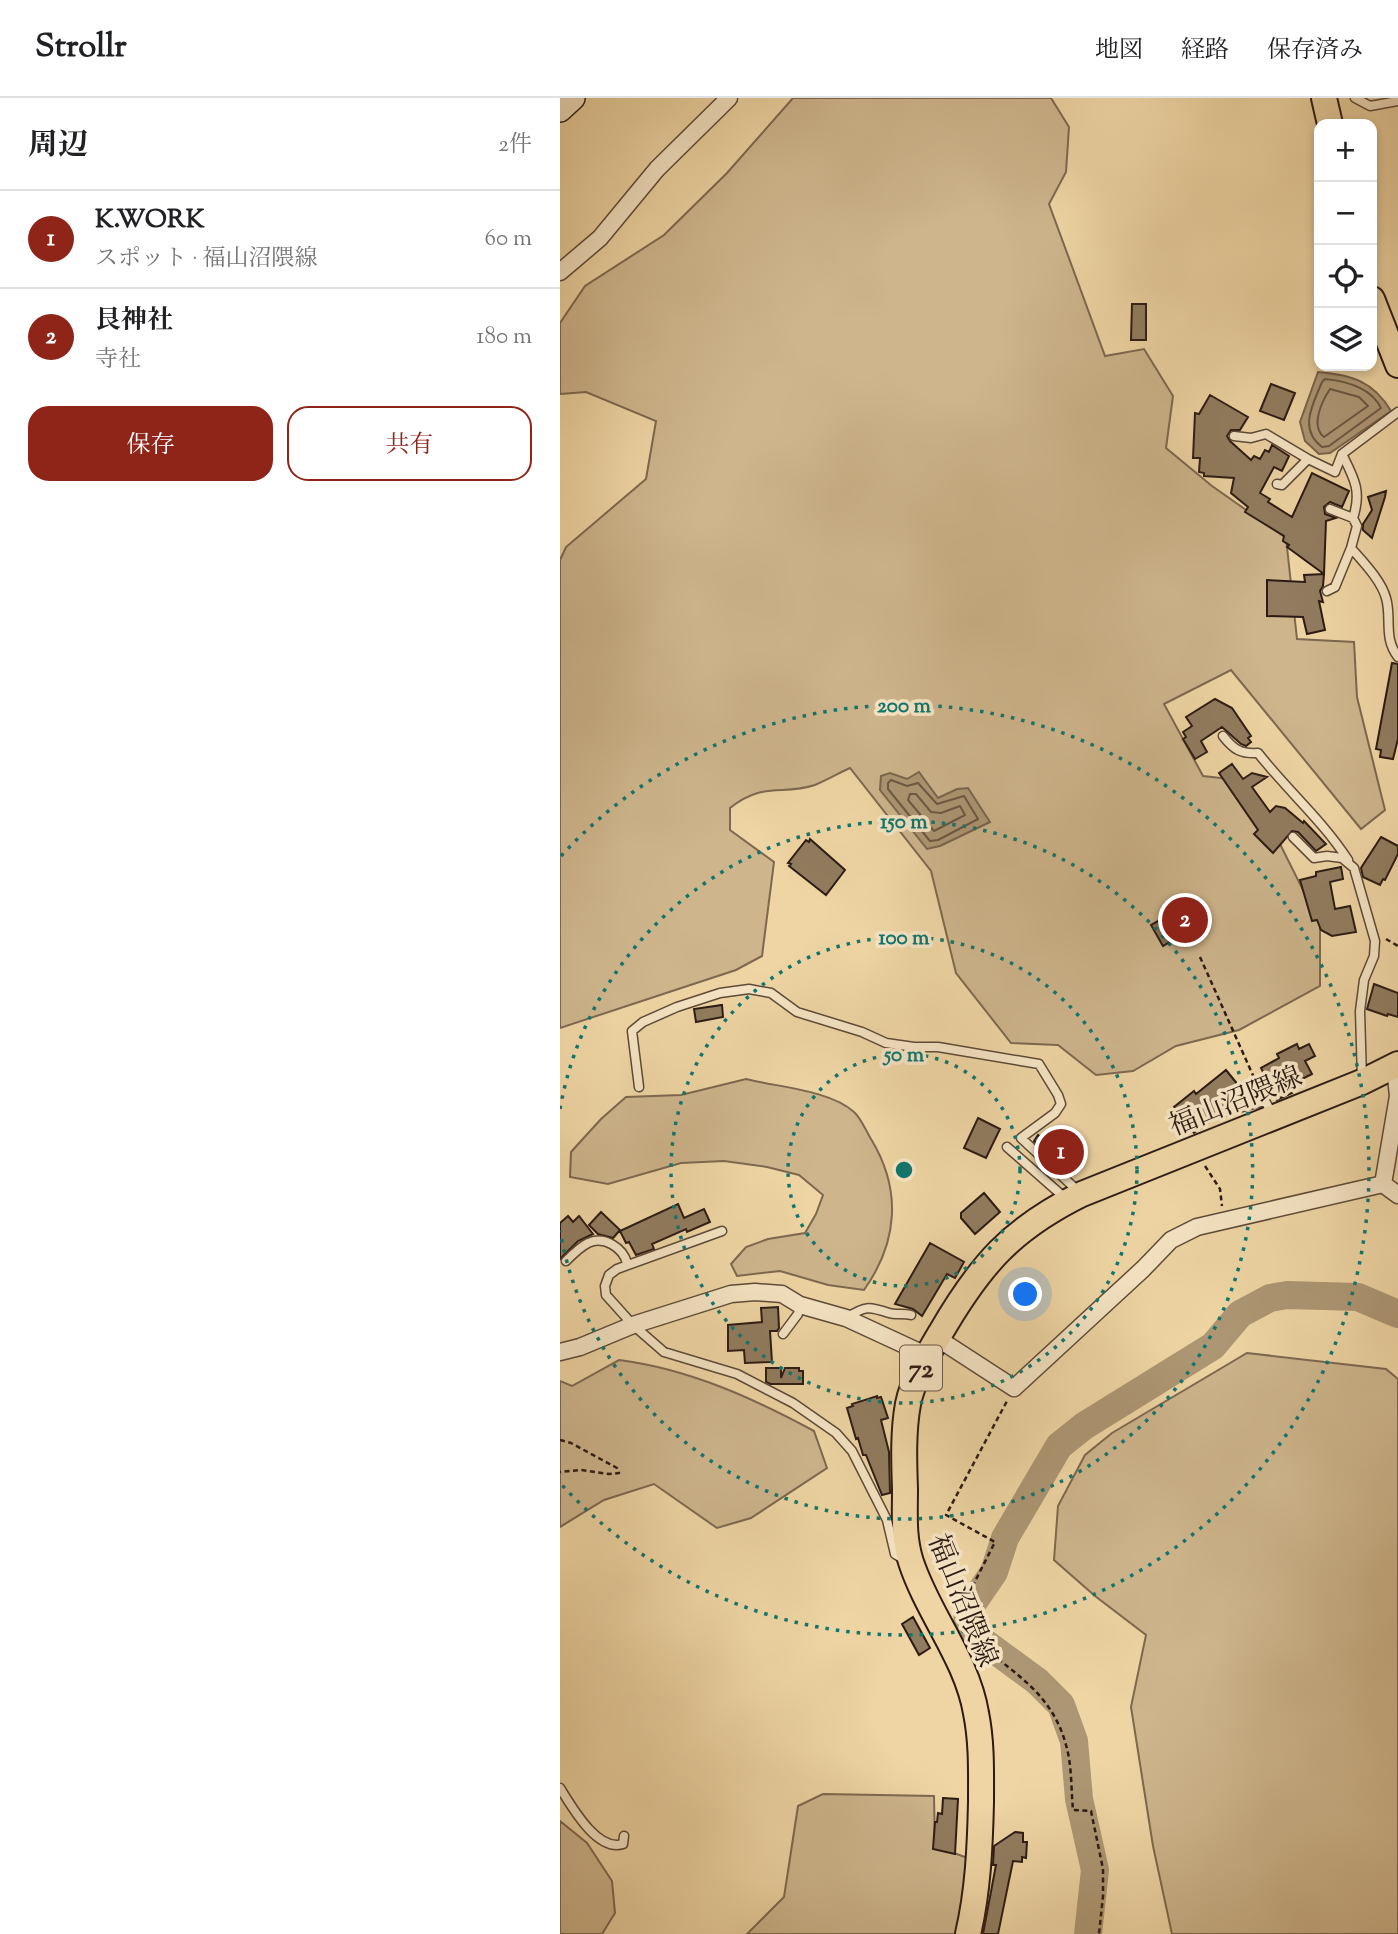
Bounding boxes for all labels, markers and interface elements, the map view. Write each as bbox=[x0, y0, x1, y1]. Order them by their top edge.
text: Strollr bbox=[35, 24, 127, 72]
text: 地図 bbox=[1095, 34, 1143, 68]
text: 経路 bbox=[1181, 34, 1229, 68]
text: 保存済み bbox=[1267, 34, 1363, 68]
map controls bbox=[1314, 119, 1377, 371]
button: + bbox=[1314, 119, 1377, 182]
text: 周辺 bbox=[28, 125, 88, 168]
text: 2件 bbox=[498, 129, 532, 162]
button: − bbox=[1314, 182, 1377, 245]
text: K.WORK bbox=[95, 202, 205, 239]
text: 1 bbox=[47, 223, 55, 256]
text: 60 m bbox=[484, 223, 532, 256]
text: スポット · 福山沼隈線 bbox=[95, 243, 318, 276]
button: locate bbox=[1314, 245, 1377, 308]
text: 艮神社 bbox=[95, 303, 173, 340]
button: layers bbox=[1314, 308, 1377, 371]
text: 2 bbox=[46, 321, 56, 354]
text: 180 m bbox=[477, 321, 532, 354]
text: 寺社 bbox=[95, 344, 141, 377]
button: 保存 bbox=[28, 406, 273, 481]
button: 共有 bbox=[287, 406, 532, 481]
text: 200 m bbox=[877, 692, 932, 722]
text: 150 m bbox=[880, 808, 928, 838]
pin: 2 bbox=[1162, 894, 1208, 946]
text: 100 m bbox=[879, 924, 930, 954]
text: 50 m bbox=[882, 1041, 925, 1071]
street label: 福山沼隈線 bbox=[1164, 1058, 1309, 1148]
pin: 1 bbox=[1038, 1126, 1084, 1178]
centre of rings bbox=[892, 1158, 916, 1182]
your location bbox=[1008, 1277, 1042, 1311]
road number: 72 bbox=[900, 1345, 942, 1390]
street label: 福山沼隈線 bbox=[916, 1529, 1006, 1674]

